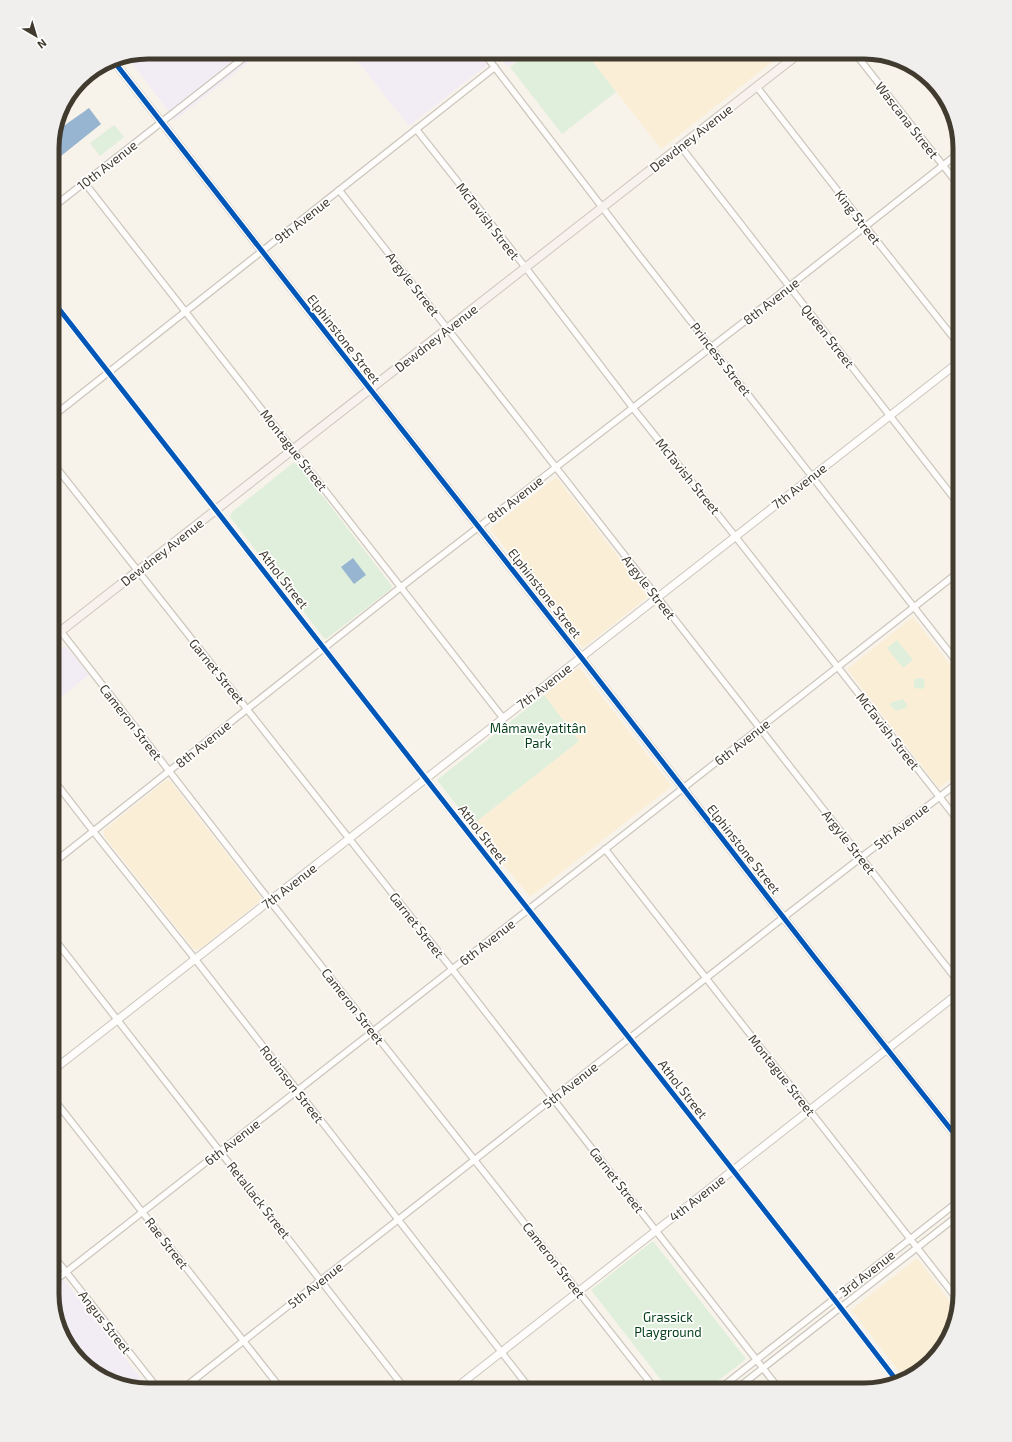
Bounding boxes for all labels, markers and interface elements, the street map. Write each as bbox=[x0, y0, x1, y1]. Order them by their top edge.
north arrow bbox=[16, 16, 56, 56]
text: N bbox=[35, 37, 50, 52]
street label: Wascana Street bbox=[872, 78, 942, 162]
street label: Dewdney Avenue bbox=[646, 101, 736, 175]
street label: 10th Avenue bbox=[74, 137, 140, 193]
street label: McTavish Street bbox=[453, 179, 523, 263]
street label: King Street bbox=[832, 187, 884, 247]
street label: 9th Avenue bbox=[271, 193, 333, 247]
street label: Argyle Street bbox=[383, 249, 443, 319]
street label: 8th Avenue bbox=[740, 274, 802, 328]
street label: Elphinstone Street bbox=[304, 291, 384, 387]
street label: Dewdney Avenue bbox=[391, 301, 481, 375]
street label: Queen Street bbox=[798, 301, 858, 371]
street label: Princess Street bbox=[687, 319, 755, 399]
street label: Montague Street bbox=[257, 406, 331, 494]
street label: McTavish Street bbox=[652, 435, 724, 517]
street label: 7th Avenue bbox=[768, 460, 830, 512]
street label: 8th Avenue bbox=[484, 472, 546, 526]
street label: Dewdney Avenue bbox=[117, 515, 207, 589]
street label: Elphinstone Street bbox=[505, 545, 585, 641]
street label: Athol Street bbox=[256, 546, 312, 612]
street label: Argyle Street bbox=[619, 552, 679, 622]
street label: Garnet Street bbox=[186, 635, 248, 707]
street label: 7th Avenue bbox=[513, 660, 575, 712]
street label: Cameron Street bbox=[96, 681, 166, 763]
street label: McTavish Street bbox=[853, 689, 923, 773]
street label: 6th Avenue bbox=[711, 715, 773, 769]
street label: 8th Avenue bbox=[172, 717, 234, 771]
park label: Mâmawêyatitân Park bbox=[490, 720, 586, 751]
street label: 5th Avenue bbox=[870, 799, 932, 853]
street label: Athol Street bbox=[455, 801, 511, 867]
street label: Elphinstone Street bbox=[704, 801, 784, 897]
street label: Argyle Street bbox=[819, 807, 879, 877]
street label: 7th Avenue bbox=[258, 860, 320, 912]
street label: Garnet Street bbox=[386, 889, 448, 961]
street label: 6th Avenue bbox=[456, 915, 518, 969]
street label: Cameron Street bbox=[318, 965, 388, 1047]
street label: Montague Street bbox=[745, 1031, 819, 1119]
street label: Robinson Street bbox=[257, 1042, 327, 1126]
street label: Athol Street bbox=[655, 1056, 711, 1122]
street label: 5th Avenue bbox=[539, 1058, 601, 1112]
street label: 6th Avenue bbox=[201, 1115, 263, 1169]
street label: Garnet Street bbox=[586, 1144, 648, 1216]
street label: Retallack Street bbox=[224, 1158, 294, 1242]
street label: 4th Avenue bbox=[666, 1171, 728, 1225]
street label: Rae Street bbox=[142, 1214, 192, 1272]
street label: Cameron Street bbox=[519, 1219, 589, 1301]
street label: 3rd Avenue bbox=[836, 1246, 898, 1300]
street label: 5th Avenue bbox=[284, 1258, 346, 1312]
street label: Angus Street bbox=[75, 1287, 135, 1357]
park label: Grassick Playground bbox=[634, 1309, 702, 1340]

